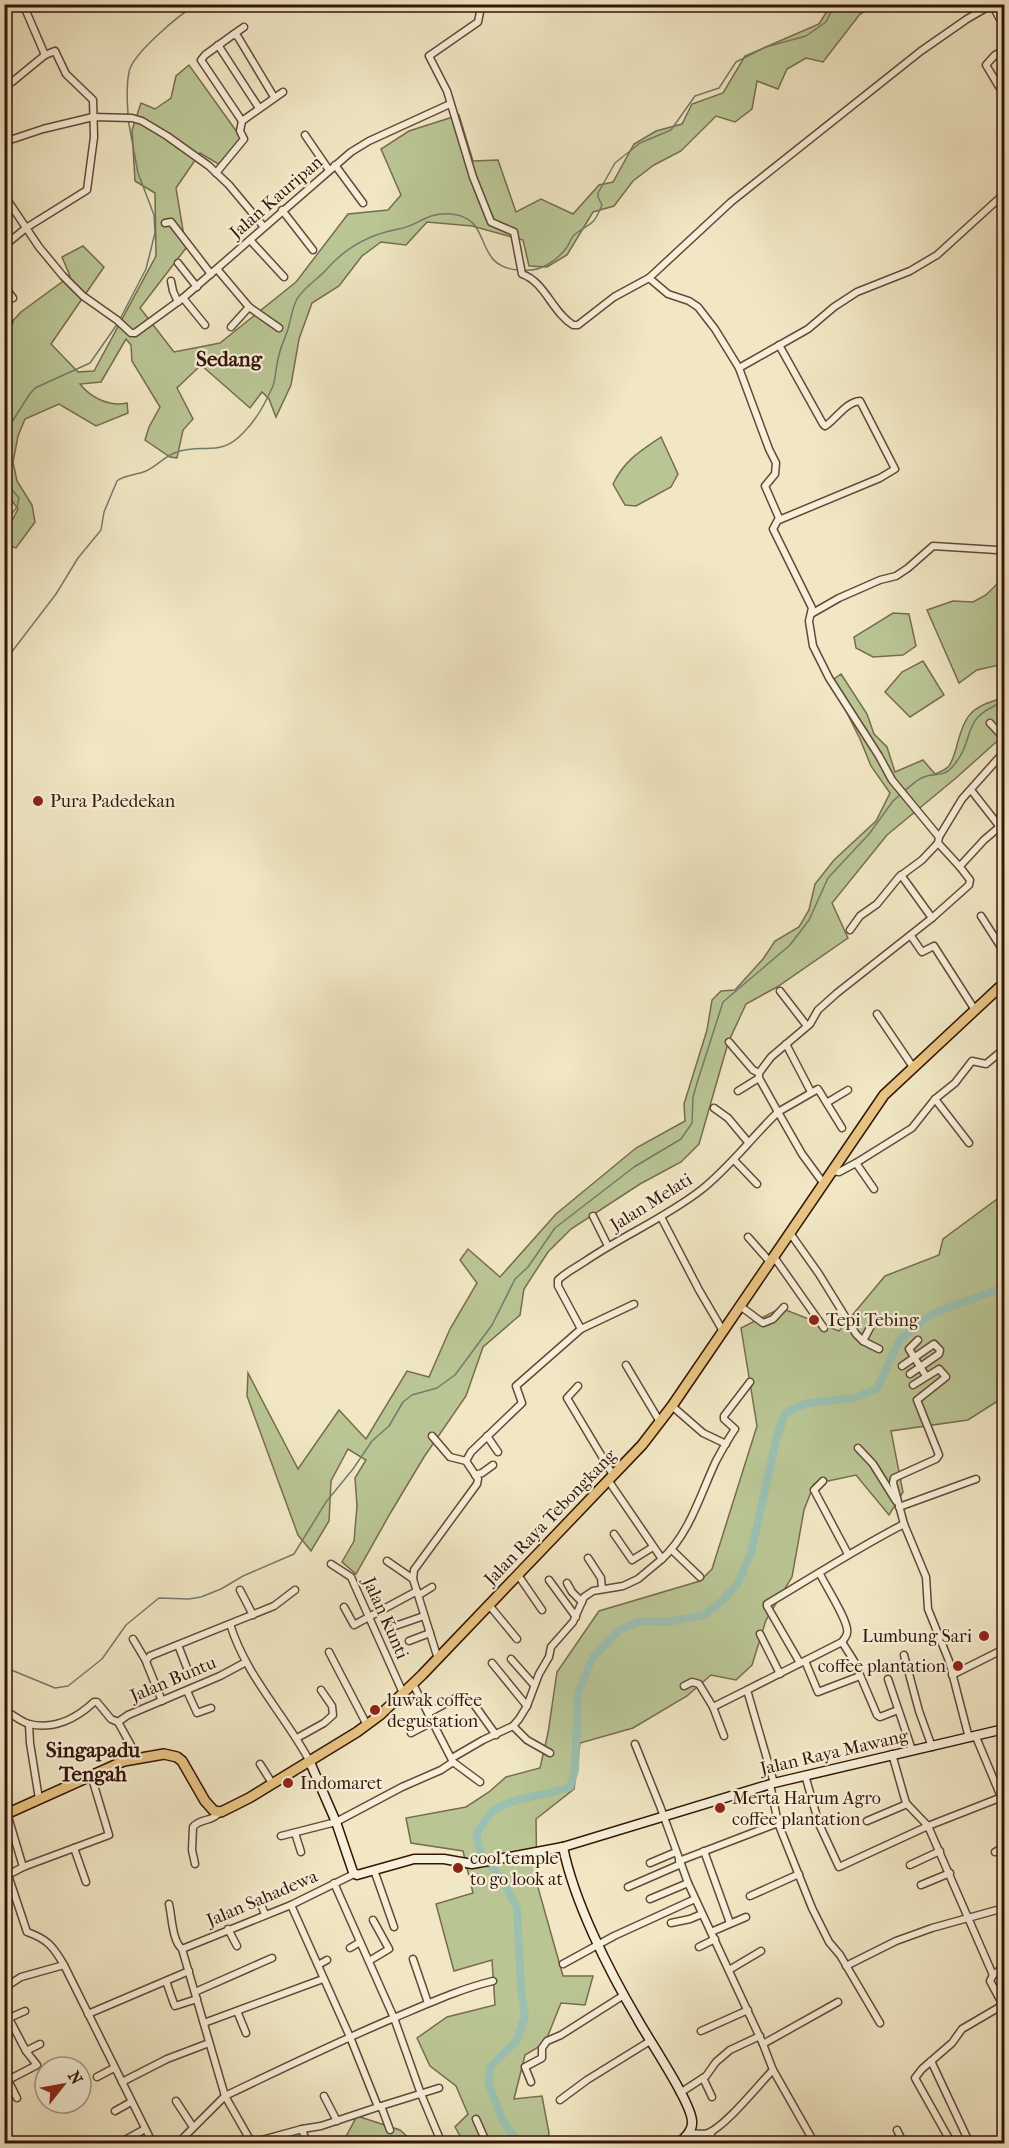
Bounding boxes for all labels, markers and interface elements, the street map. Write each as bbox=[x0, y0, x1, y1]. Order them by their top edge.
street label: Jalan Kauripan bbox=[224, 151, 327, 245]
district label: Sedang bbox=[196, 347, 263, 371]
place label: Pura Padedekan bbox=[50, 791, 176, 812]
marker: Pura Padedekan bbox=[31, 794, 45, 808]
street label: Jalan Melati bbox=[605, 1169, 697, 1237]
place label: Tepi Tebing bbox=[826, 1310, 919, 1331]
marker: Tepi Tebing bbox=[807, 1313, 821, 1327]
street label: Jalan Raya Tebongkang bbox=[479, 1445, 621, 1591]
street label: Jalan Kunti bbox=[357, 1572, 413, 1663]
place label: Lumbung Sari bbox=[862, 1626, 973, 1647]
marker: Lumbung Sari bbox=[977, 1629, 991, 1643]
street label: Jalan Buntu bbox=[125, 1652, 219, 1708]
place label: coffee plantation bbox=[818, 1656, 947, 1677]
marker: coffee plantation bbox=[951, 1659, 965, 1673]
place label: luwak coffee degustation bbox=[386, 1690, 482, 1732]
marker: luwak coffee degustation bbox=[368, 1703, 382, 1717]
street label: Jalan Raya Mawang bbox=[756, 1725, 911, 1780]
district label: Singapadu Tengah bbox=[46, 1738, 140, 1786]
place label: Indomaret bbox=[300, 1773, 383, 1794]
marker: Indomaret bbox=[281, 1776, 295, 1790]
place label: Merta Harum Agro coffee plantation bbox=[732, 1788, 881, 1830]
marker: Merta Harum Agro coffee plantation bbox=[713, 1801, 727, 1815]
place label: cool temple to go look at bbox=[470, 1848, 563, 1890]
marker: cool temple to go look at bbox=[451, 1861, 465, 1875]
street label: Jalan Sahadewa bbox=[202, 1865, 321, 1932]
north arrow bbox=[33, 2055, 93, 2115]
text: N bbox=[64, 2067, 87, 2088]

